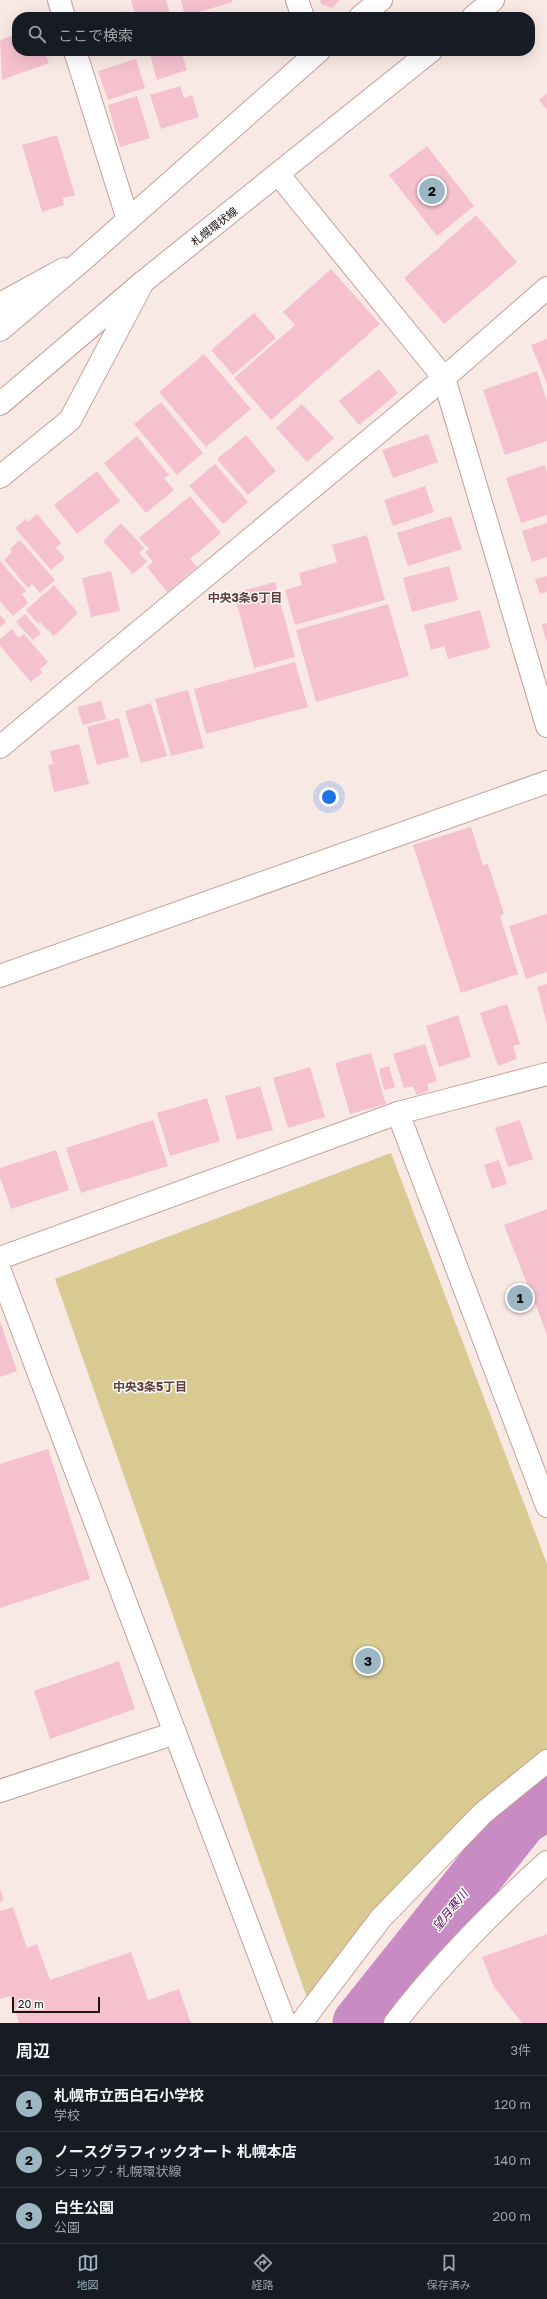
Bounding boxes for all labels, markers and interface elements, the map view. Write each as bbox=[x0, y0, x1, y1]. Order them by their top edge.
search box bbox=[12, 12, 535, 56]
icon: search bbox=[26, 23, 48, 45]
text: ここで検索 bbox=[58, 26, 133, 44]
pin: 2 bbox=[419, 176, 445, 206]
street label: 札幌環状線 bbox=[188, 204, 240, 248]
district label: 中央3条6丁目 bbox=[208, 590, 282, 605]
your location bbox=[319, 787, 339, 807]
pin: 1 bbox=[507, 1283, 533, 1313]
district label: 中央3条5丁目 bbox=[113, 1379, 187, 1394]
pin: 3 bbox=[355, 1646, 381, 1676]
water label: 望月寒川 bbox=[429, 1885, 472, 1933]
scale bar bbox=[12, 1995, 100, 2014]
text: 20 m bbox=[18, 1997, 44, 2010]
text: 周辺 bbox=[16, 2040, 50, 2061]
text: 3件 bbox=[510, 2042, 531, 2058]
text: 札幌市立西白石小学校 bbox=[54, 2086, 204, 2104]
text: 1 bbox=[26, 2096, 32, 2112]
text: 120 m bbox=[494, 2096, 531, 2112]
text: 学校 bbox=[54, 2107, 80, 2123]
text: ノースグラフィックオート 札幌本店 bbox=[54, 2142, 297, 2160]
text: 2 bbox=[25, 2152, 33, 2168]
text: 140 m bbox=[494, 2152, 531, 2168]
text: ショップ · 札幌環状線 bbox=[54, 2163, 181, 2179]
text: 白生公園 bbox=[54, 2198, 114, 2216]
text: 3 bbox=[25, 2208, 33, 2224]
text: 200 m bbox=[493, 2208, 531, 2224]
text: 公園 bbox=[54, 2219, 80, 2235]
tab: 地図 bbox=[77, 2252, 99, 2292]
tab: 経路 bbox=[252, 2252, 274, 2292]
tab: 保存済み bbox=[427, 2252, 471, 2292]

